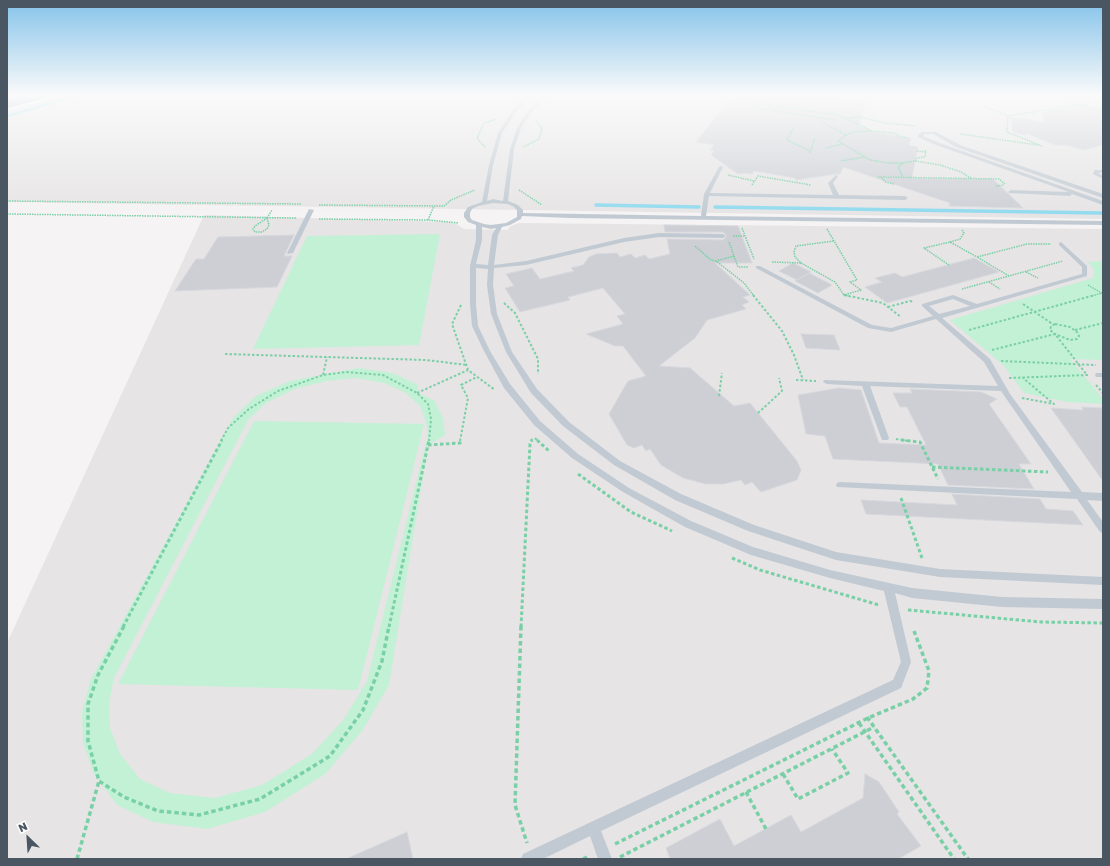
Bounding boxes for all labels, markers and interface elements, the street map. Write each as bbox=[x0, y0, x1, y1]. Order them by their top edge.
north arrow bbox=[8, 818, 48, 858]
text: N bbox=[16, 819, 29, 834]

